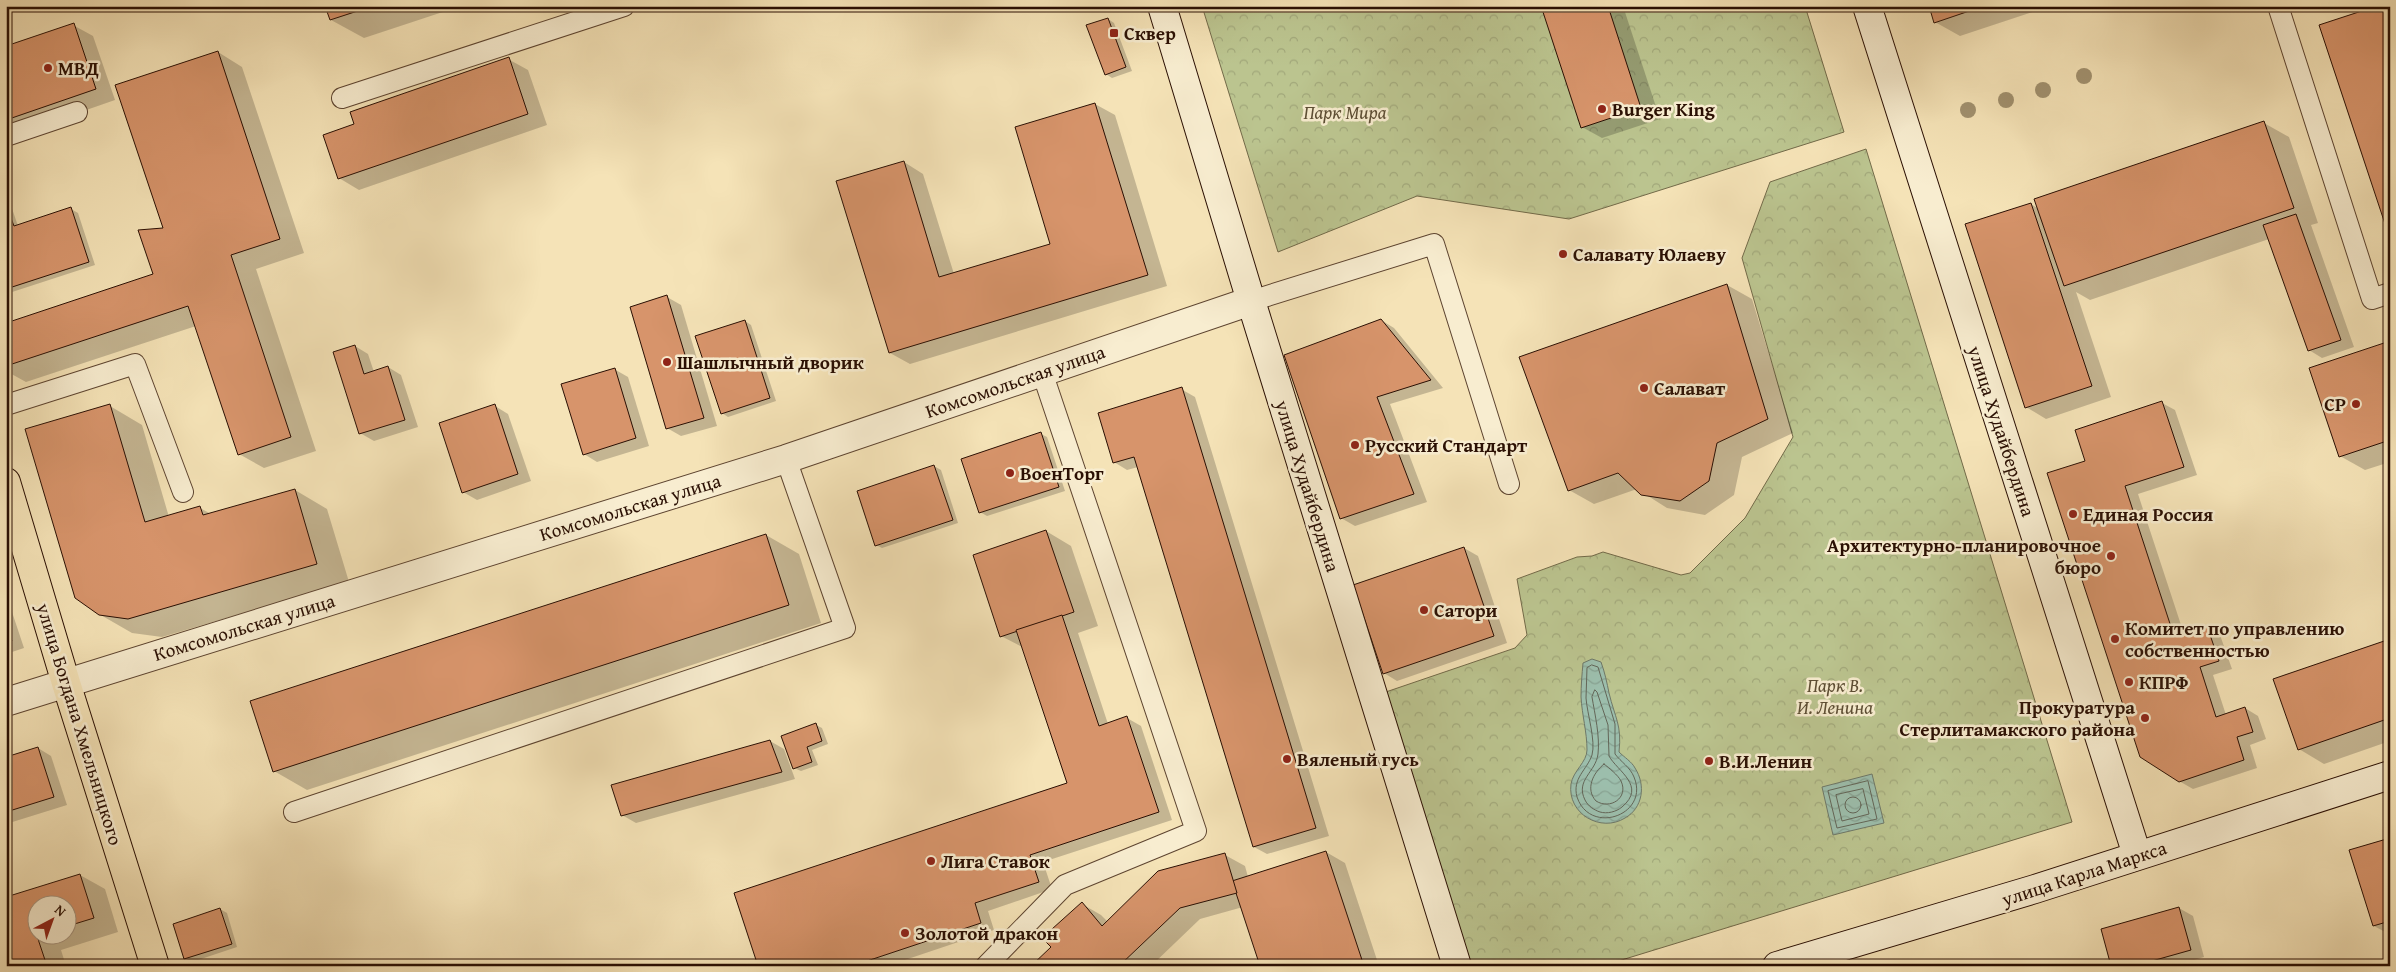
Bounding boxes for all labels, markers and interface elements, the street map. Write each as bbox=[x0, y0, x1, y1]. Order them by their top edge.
place label: Сквер bbox=[1124, 19, 1176, 47]
marker: Сквер bbox=[1108, 27, 1120, 39]
place label: МВД bbox=[58, 54, 99, 82]
marker: МВД bbox=[42, 62, 54, 74]
place label: Burger King bbox=[1612, 95, 1716, 123]
park label: Парк Мира bbox=[1303, 98, 1387, 126]
marker: Burger King bbox=[1596, 103, 1608, 115]
place label: Салавату Юлаеву bbox=[1573, 240, 1726, 268]
marker: Салавату Юлаеву bbox=[1557, 248, 1569, 260]
street label: Комсомольская улица bbox=[921, 337, 1109, 425]
street label: улица Худайбердина bbox=[1961, 341, 2043, 520]
place label: Шашлычный дворик bbox=[677, 348, 864, 376]
marker: Шашлычный дворик bbox=[661, 356, 673, 368]
place label: Салават bbox=[1654, 374, 1726, 402]
marker: Салават bbox=[1638, 382, 1650, 394]
place label: СР bbox=[2324, 390, 2346, 418]
street label: улица Худайбердина bbox=[1268, 396, 1347, 575]
marker: СР bbox=[2350, 398, 2362, 410]
place label: Русский Стандарт bbox=[1365, 431, 1528, 459]
marker: Русский Стандарт bbox=[1349, 439, 1361, 451]
place label: ВоенТорг bbox=[1020, 459, 1104, 487]
street label: Комсомольская улица bbox=[536, 466, 724, 548]
marker: ВоенТорг bbox=[1004, 467, 1016, 479]
place label: Единая Россия bbox=[2083, 500, 2213, 528]
marker: Единая Россия bbox=[2067, 508, 2079, 520]
place label: Архитектурно-планировочное бюро bbox=[1827, 531, 2101, 581]
marker: Архитектурно-планировочное бюро bbox=[2105, 550, 2117, 562]
street label: Комсомольская улица bbox=[150, 586, 338, 668]
place label: Сатори bbox=[1434, 596, 1498, 624]
street label: улица Богдана Хмельницкого bbox=[30, 599, 130, 848]
marker: Сатори bbox=[1418, 604, 1430, 616]
place label: Комитет по управлению собственностью bbox=[2125, 614, 2344, 664]
marker: Комитет по управлению собственностью bbox=[2109, 633, 2121, 645]
place label: КПРФ bbox=[2139, 668, 2189, 696]
park label: Парк В. И. Ленина bbox=[1797, 671, 1873, 721]
marker: КПРФ bbox=[2123, 676, 2135, 688]
place label: Прокуратура Стерлитамакского района bbox=[1899, 693, 2135, 743]
marker: Прокуратура Стерлитамакского района bbox=[2139, 712, 2151, 724]
place label: Вяленый гусь bbox=[1297, 745, 1419, 773]
place label: В.И.Ленин bbox=[1719, 747, 1812, 775]
marker: Вяленый гусь bbox=[1281, 753, 1293, 765]
marker: В.И.Ленин bbox=[1703, 755, 1715, 767]
street label: улица Карла Маркса bbox=[1997, 833, 2170, 913]
place label: Лига Ставок bbox=[941, 847, 1050, 875]
marker: Лига Ставок bbox=[925, 855, 937, 867]
north arrow bbox=[28, 894, 78, 944]
text: N bbox=[50, 900, 71, 921]
place label: Золотой дракон bbox=[915, 919, 1059, 947]
marker: Золотой дракон bbox=[899, 927, 911, 939]

